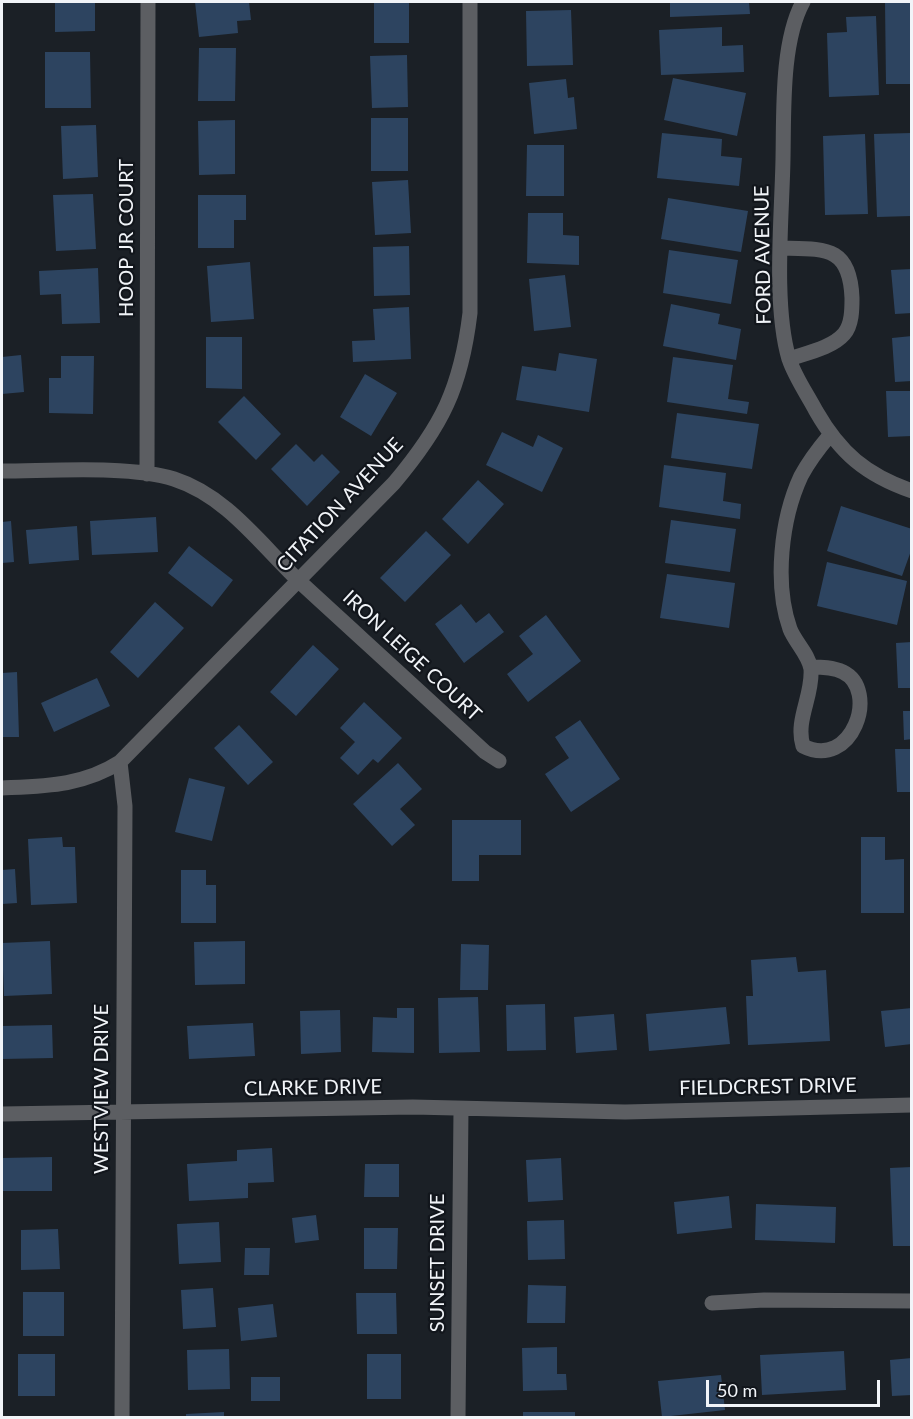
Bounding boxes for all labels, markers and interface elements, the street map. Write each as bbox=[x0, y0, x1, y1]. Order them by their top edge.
street label: HOOP JR COURT bbox=[115, 159, 139, 317]
street label: FORD AVENUE bbox=[750, 185, 776, 325]
street label: CITATION AVENUE bbox=[272, 433, 408, 577]
street label: IRON LEIGE COURT bbox=[338, 586, 486, 726]
street label: WESTVIEW DRIVE bbox=[90, 1004, 114, 1174]
street label: FIELDCREST DRIVE bbox=[679, 1073, 857, 1101]
street label: CLARKE DRIVE bbox=[244, 1075, 382, 1101]
street label: SUNSET DRIVE bbox=[426, 1194, 450, 1332]
scale bar bbox=[709, 1368, 883, 1406]
text: 50 m bbox=[717, 1379, 757, 1401]

